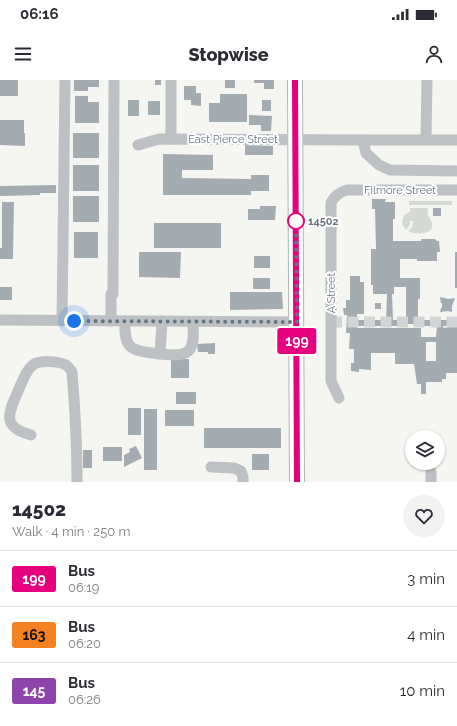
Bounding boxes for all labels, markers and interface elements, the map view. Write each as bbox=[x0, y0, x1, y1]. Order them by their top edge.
text: 06:16 bbox=[20, 5, 59, 23]
icon: menu bbox=[12, 43, 34, 65]
icon: person bbox=[423, 43, 445, 65]
text: Stopwise bbox=[188, 44, 269, 65]
street label: East Pierce Street bbox=[188, 133, 278, 146]
street label: Filmore Street bbox=[364, 184, 436, 197]
marker: 14502 bbox=[287, 212, 305, 230]
place label: 14502 bbox=[308, 215, 339, 228]
street label: A Street bbox=[325, 272, 338, 313]
your location bbox=[64, 311, 84, 331]
line badge: 199 bbox=[274, 328, 320, 354]
text: 199 bbox=[285, 333, 309, 349]
map controls bbox=[405, 430, 445, 470]
button: layers bbox=[405, 430, 445, 470]
button: heart bbox=[403, 495, 445, 537]
text: 14502 bbox=[12, 498, 66, 520]
text: Walk · 4 min · 250 m bbox=[12, 524, 130, 539]
text: Bus bbox=[68, 562, 95, 580]
text: 3 min bbox=[407, 570, 445, 588]
text: 199 bbox=[22, 571, 46, 587]
text: 06:19 bbox=[68, 580, 99, 595]
text: Bus bbox=[68, 618, 95, 636]
text: 4 min bbox=[407, 626, 445, 644]
text: 163 bbox=[22, 627, 46, 643]
text: 06:20 bbox=[68, 636, 101, 651]
text: Bus bbox=[68, 674, 95, 692]
text: 10 min bbox=[400, 682, 445, 700]
text: 145 bbox=[23, 683, 45, 699]
text: 06:26 bbox=[68, 692, 101, 707]

